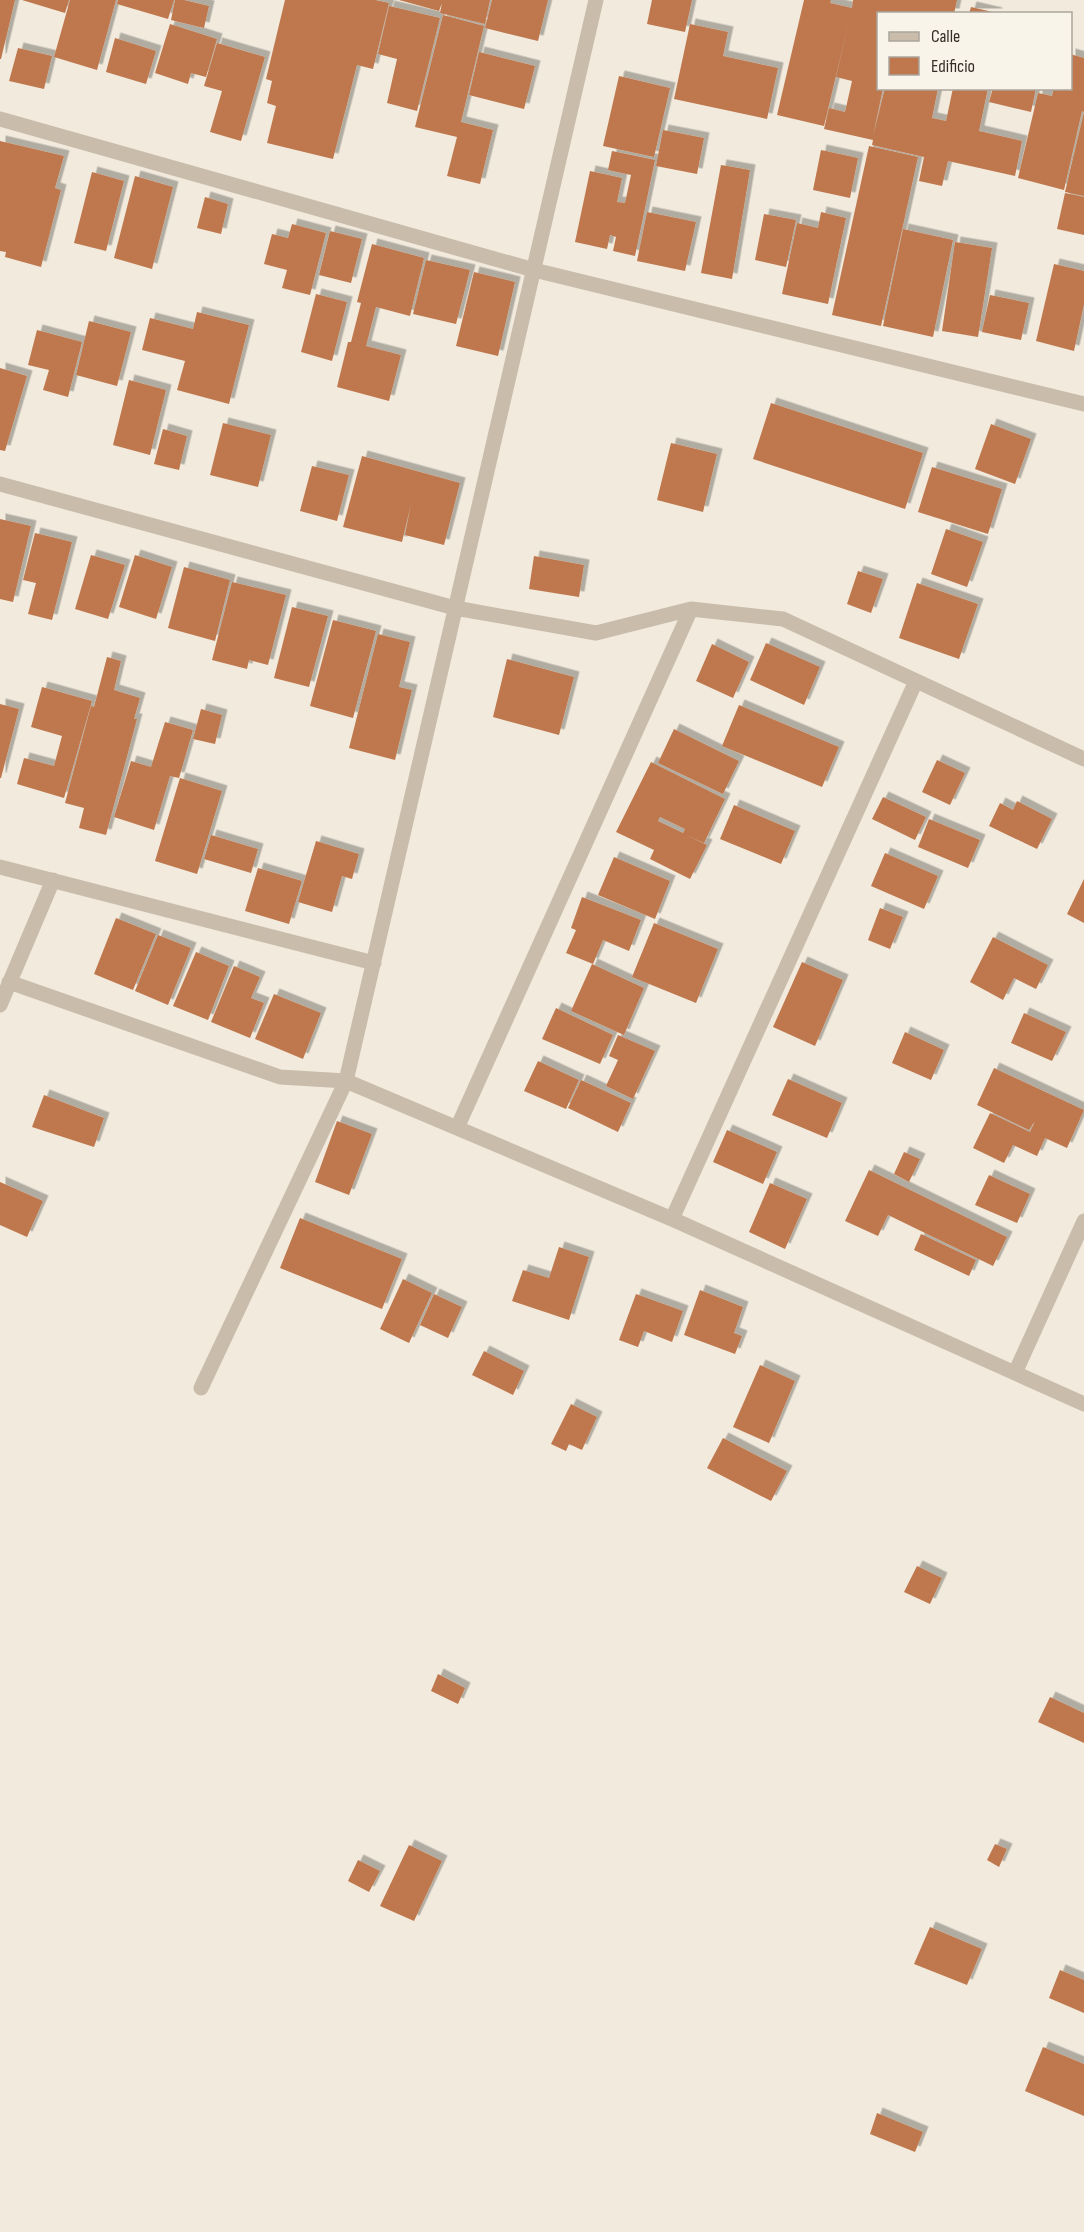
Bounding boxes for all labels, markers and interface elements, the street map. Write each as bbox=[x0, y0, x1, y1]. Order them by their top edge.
legend bbox=[877, 12, 1072, 90]
text: Calle bbox=[931, 26, 960, 47]
text: Edificio bbox=[931, 56, 975, 77]

